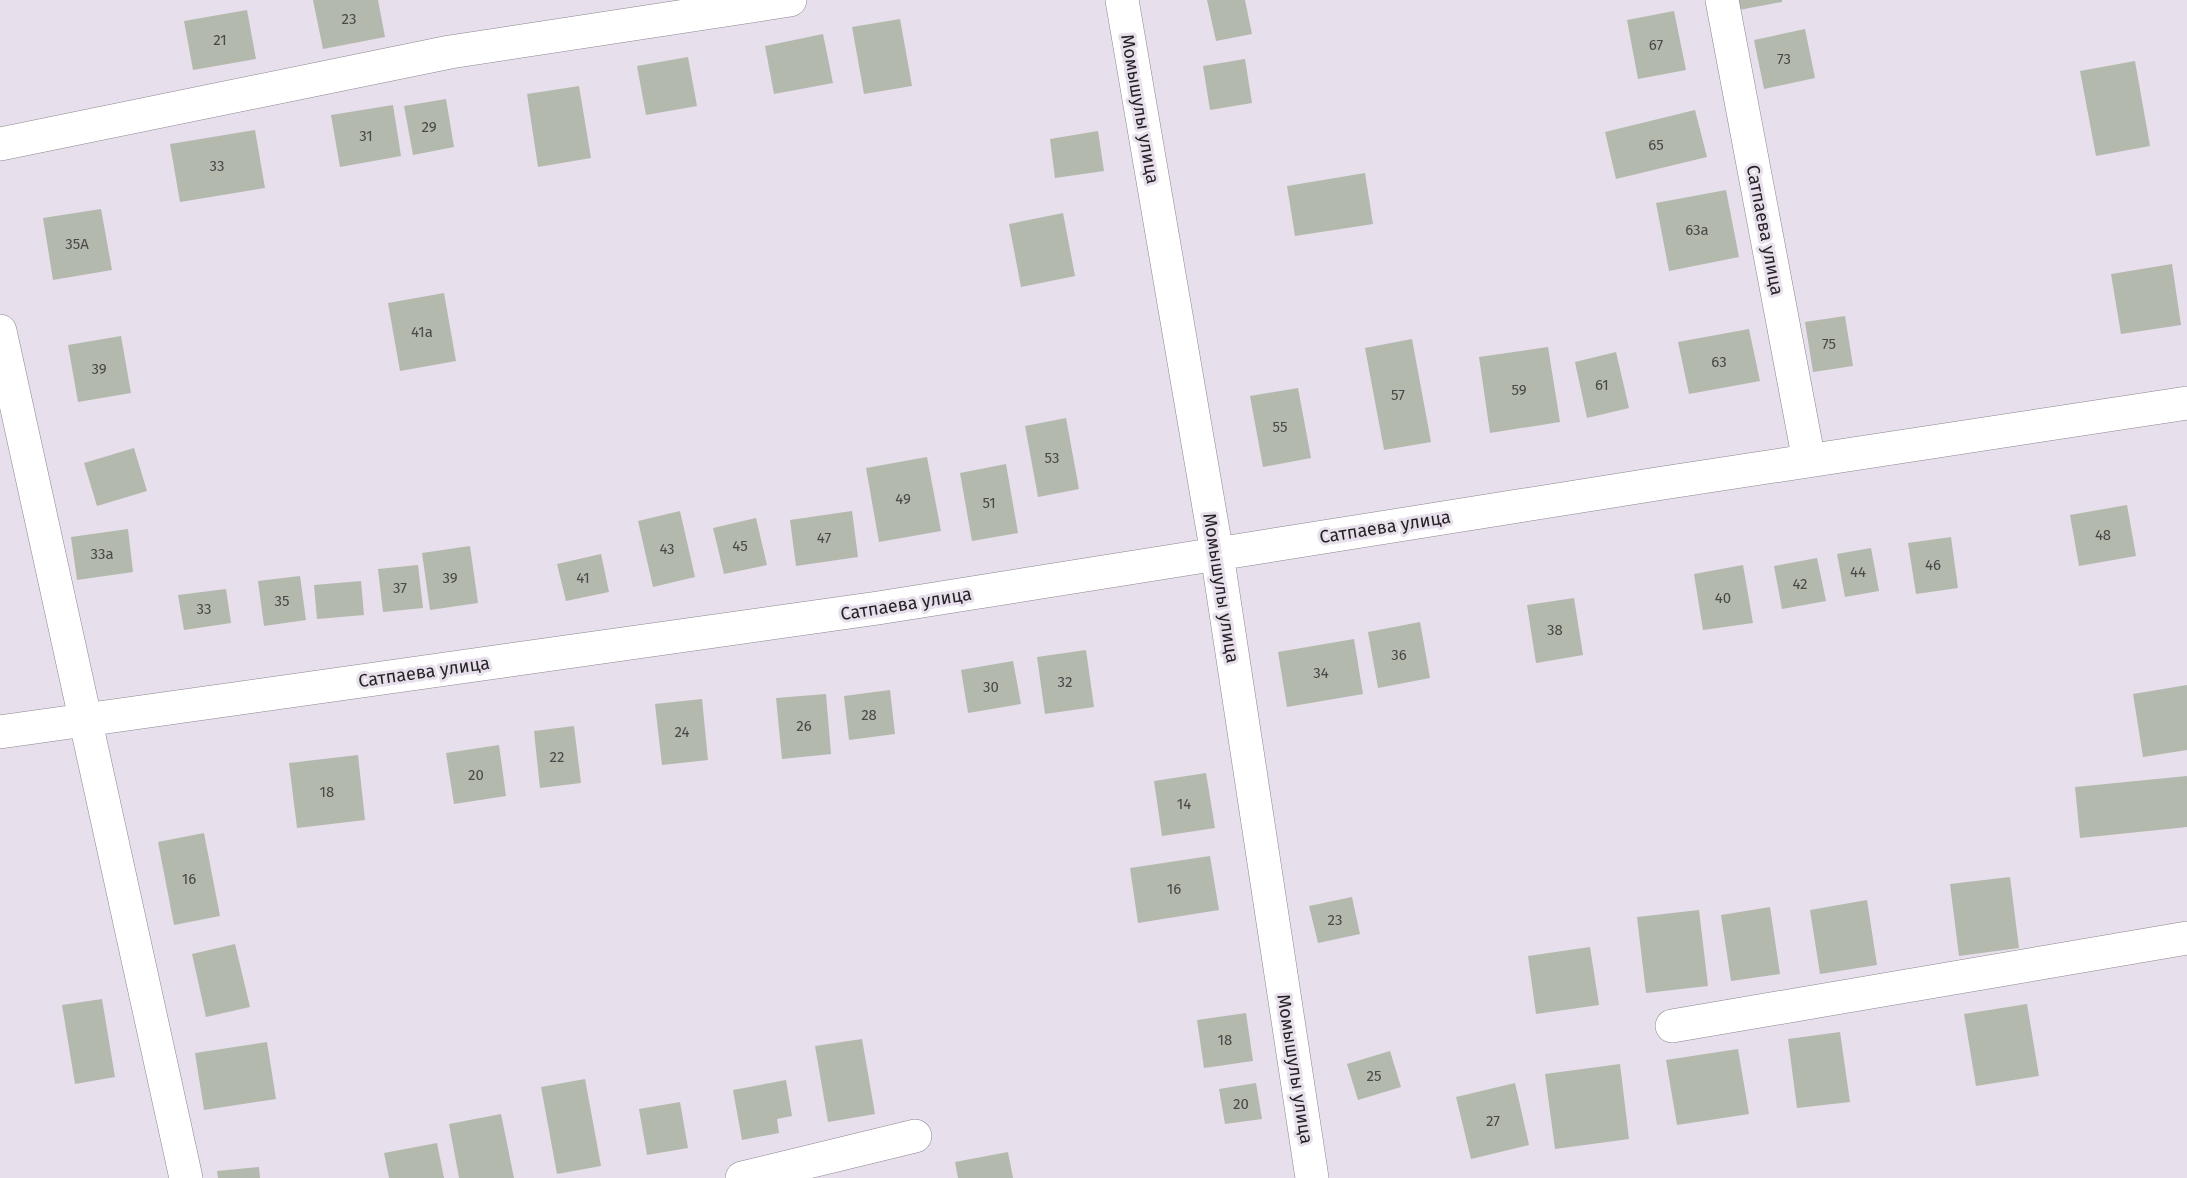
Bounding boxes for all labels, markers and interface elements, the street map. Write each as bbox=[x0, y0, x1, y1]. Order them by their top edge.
house number: 23 bbox=[342, 10, 356, 28]
house number: 21 bbox=[213, 31, 227, 49]
street label: Момышулы улица bbox=[1116, 33, 1164, 185]
house number: 67 bbox=[1649, 36, 1663, 54]
house number: 73 bbox=[1777, 50, 1791, 68]
house number: 29 bbox=[421, 118, 437, 136]
house number: 31 bbox=[359, 127, 373, 145]
house number: 65 bbox=[1648, 136, 1664, 154]
house number: 33 bbox=[210, 157, 224, 175]
street label: Сатпаева улица bbox=[1742, 163, 1788, 297]
house number: 63а bbox=[1685, 221, 1709, 239]
house number: 35А bbox=[65, 235, 89, 253]
house number: 41а bbox=[411, 323, 433, 341]
house number: 75 bbox=[1822, 335, 1836, 353]
house number: 63 bbox=[1711, 353, 1727, 371]
house number: 39 bbox=[91, 360, 107, 378]
house number: 61 bbox=[1595, 376, 1609, 394]
house number: 59 bbox=[1511, 381, 1527, 399]
house number: 57 bbox=[1391, 386, 1405, 404]
house number: 55 bbox=[1273, 418, 1287, 436]
house number: 53 bbox=[1045, 449, 1059, 467]
house number: 49 bbox=[895, 490, 911, 508]
house number: 51 bbox=[982, 494, 996, 512]
street label: Сатпаева улица bbox=[1318, 506, 1452, 548]
street label: Момышулы улица bbox=[1198, 512, 1244, 664]
house number: 48 bbox=[2095, 526, 2111, 544]
house number: 47 bbox=[817, 529, 831, 547]
house number: 45 bbox=[732, 537, 748, 555]
house number: 43 bbox=[659, 540, 675, 558]
house number: 33а bbox=[90, 545, 114, 563]
house number: 46 bbox=[1925, 556, 1941, 574]
house number: 44 bbox=[1850, 563, 1866, 581]
house number: 39 bbox=[442, 569, 458, 587]
house number: 41 bbox=[576, 569, 590, 587]
house number: 42 bbox=[1792, 575, 1808, 593]
house number: 37 bbox=[393, 579, 407, 597]
street label: Сатпаева улица bbox=[839, 583, 973, 625]
house number: 40 bbox=[1715, 589, 1731, 607]
house number: 35 bbox=[274, 592, 290, 610]
house number: 33 bbox=[197, 600, 211, 618]
house number: 38 bbox=[1547, 621, 1563, 639]
house number: 36 bbox=[1391, 646, 1407, 664]
street label: Сатпаева улица bbox=[357, 652, 491, 692]
house number: 34 bbox=[1313, 664, 1329, 682]
house number: 32 bbox=[1058, 673, 1072, 691]
house number: 30 bbox=[983, 678, 999, 696]
house number: 28 bbox=[861, 706, 877, 724]
house number: 26 bbox=[796, 717, 812, 735]
house number: 24 bbox=[674, 723, 690, 741]
house number: 22 bbox=[550, 748, 564, 766]
house number: 20 bbox=[468, 766, 484, 784]
house number: 18 bbox=[320, 783, 334, 801]
house number: 14 bbox=[1177, 795, 1191, 813]
house number: 16 bbox=[182, 870, 196, 888]
house number: 16 bbox=[1167, 880, 1181, 898]
house number: 23 bbox=[1328, 911, 1342, 929]
street label: Момышулы улица bbox=[1272, 993, 1318, 1145]
house number: 18 bbox=[1218, 1031, 1232, 1049]
house number: 25 bbox=[1367, 1067, 1381, 1085]
house number: 20 bbox=[1233, 1095, 1249, 1113]
house number: 27 bbox=[1486, 1112, 1500, 1130]

